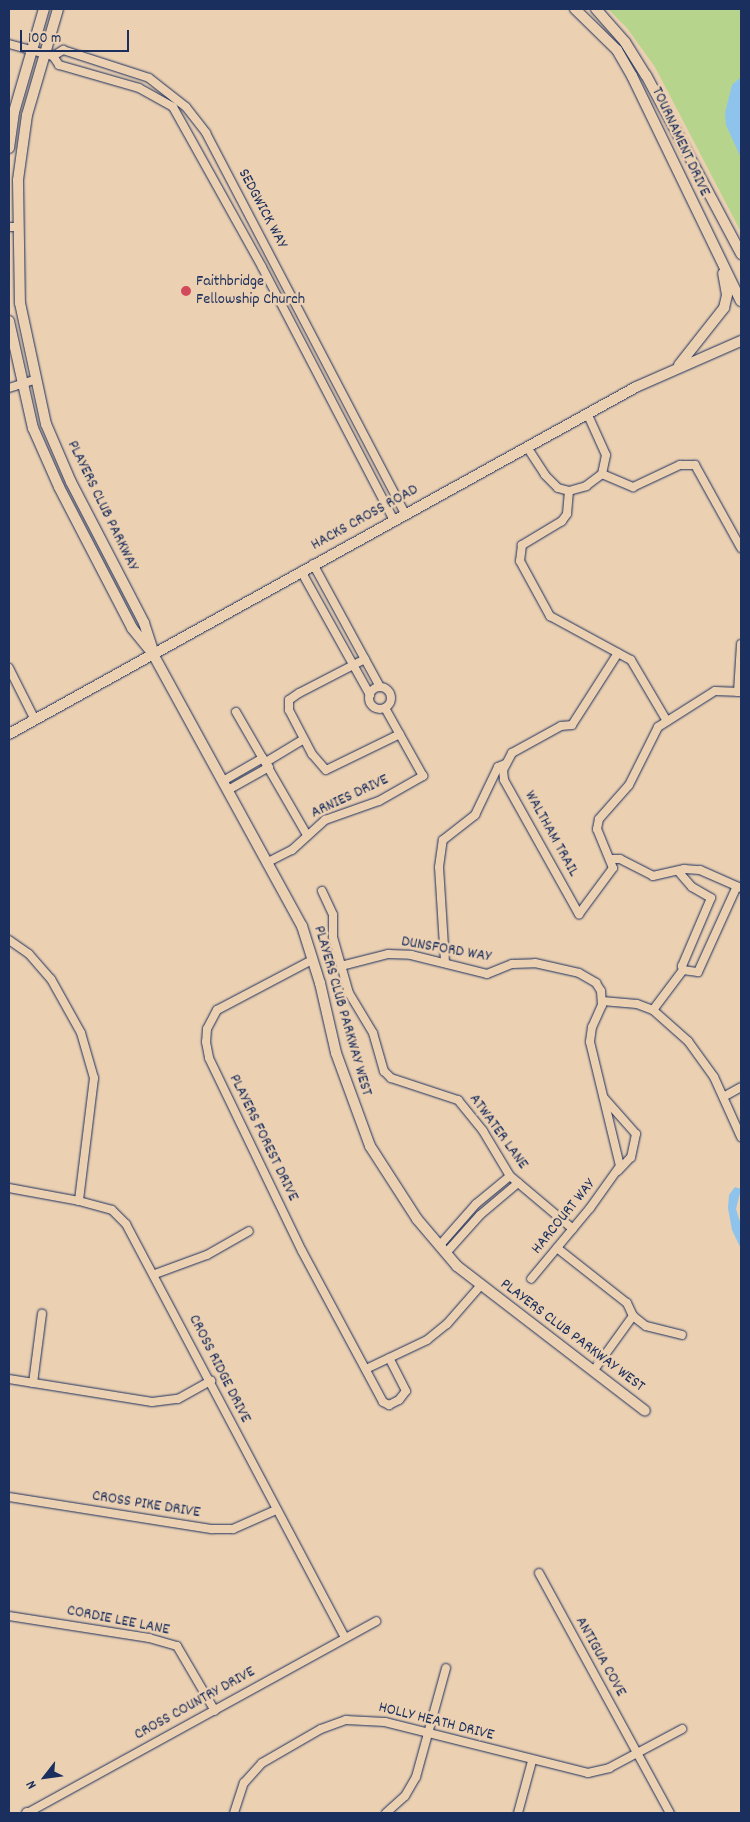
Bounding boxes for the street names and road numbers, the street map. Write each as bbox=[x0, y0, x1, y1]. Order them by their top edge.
street label: TOURNAMENT DRIVE bbox=[646, 84, 714, 200]
street label: SEDGWICK WAY bbox=[233, 166, 291, 252]
street label: PLAYERS CLUB PARKWAY bbox=[62, 438, 142, 574]
street label: HACKS CROSS ROAD bbox=[308, 481, 422, 555]
street label: ARNIES DRIVE bbox=[308, 771, 392, 823]
street label: WALTHAM TRAIL bbox=[520, 788, 582, 880]
street label: PLAYERS CLUB PARKWAY WEST bbox=[309, 924, 375, 1098]
street label: DUNSFORD WAY bbox=[400, 933, 492, 967]
street label: PLAYERS FOREST DRIVE bbox=[224, 1071, 302, 1205]
street label: ATWATER LANE bbox=[464, 1091, 532, 1173]
street label: HARCOURT WAY bbox=[528, 1176, 600, 1258]
street label: PLAYERS CLUB PARKWAY WEST bbox=[496, 1275, 648, 1397]
street label: CROSS RIDGE DRIVE bbox=[184, 1312, 254, 1426]
street label: CROSS PIKE DRIVE bbox=[91, 1487, 201, 1523]
street label: CORDIE LEE LANE bbox=[65, 1602, 171, 1640]
street label: ANTIGUA COVE bbox=[570, 1614, 630, 1700]
street label: CROSS COUNTRY DRIVE bbox=[131, 1663, 259, 1745]
street label: HOLLY HEATH DRIVE bbox=[376, 1698, 496, 1746]

